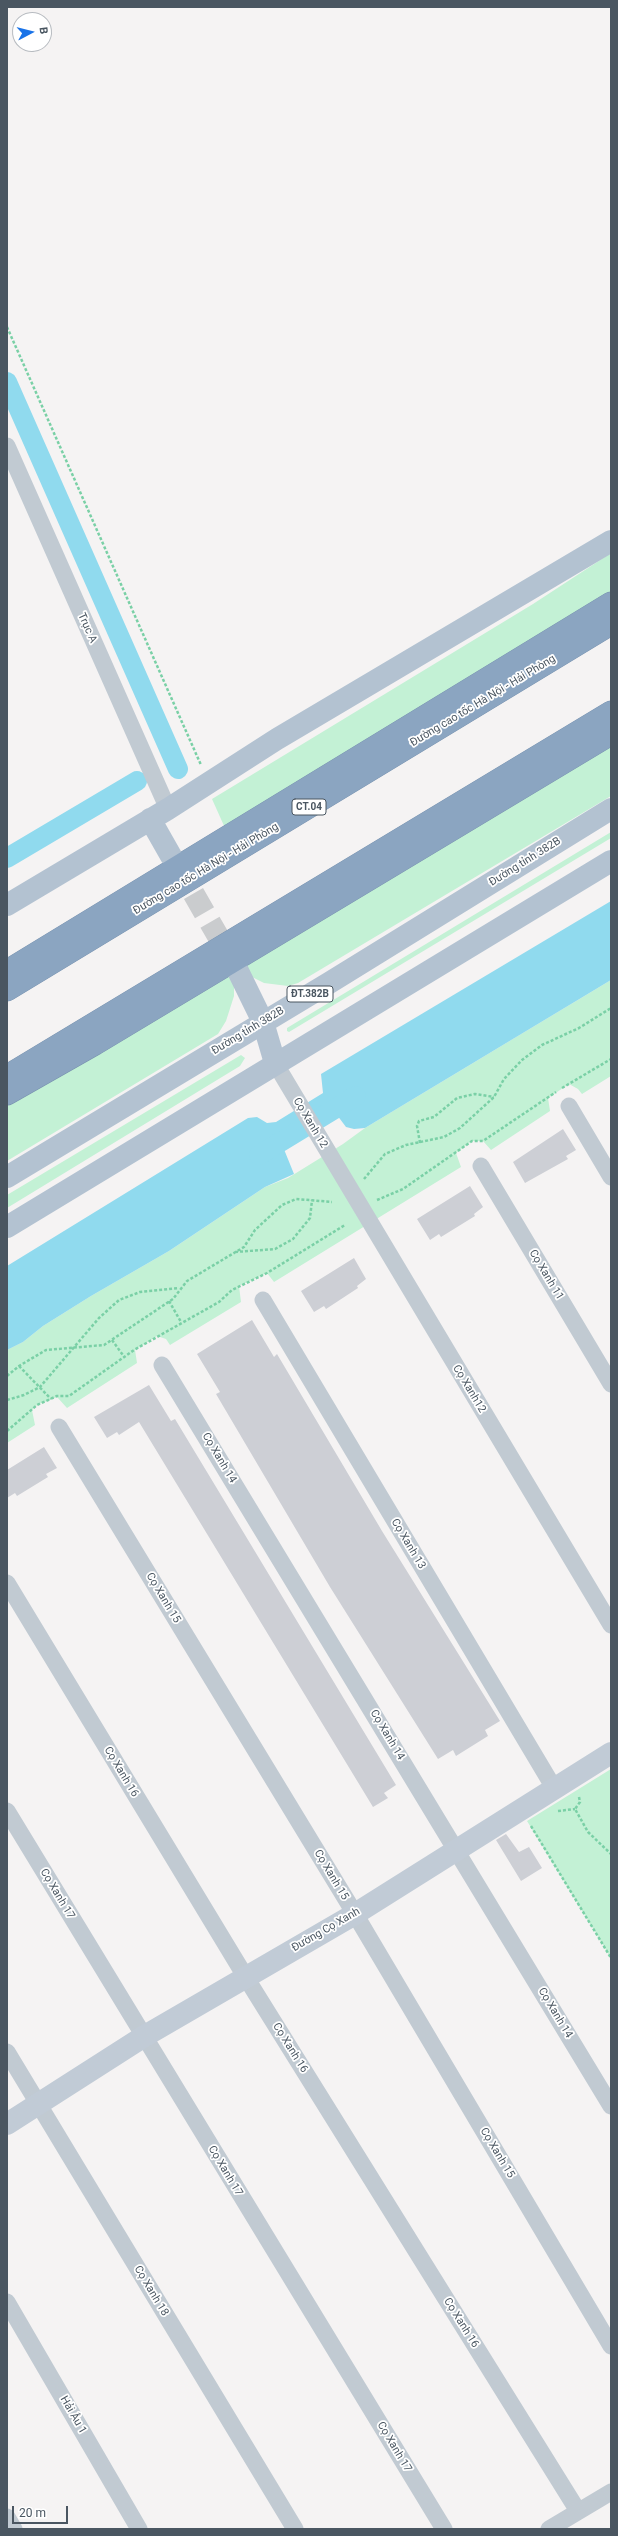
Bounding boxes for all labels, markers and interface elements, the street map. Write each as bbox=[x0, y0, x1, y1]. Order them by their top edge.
north arrow bbox=[12, 12, 52, 52]
text: B bbox=[37, 26, 50, 35]
street label: Trục A bbox=[75, 611, 99, 645]
street label: Đường cao tốc Hà Nội - Hải Phòng bbox=[408, 652, 558, 750]
road number: CT.04 bbox=[292, 799, 326, 815]
street label: Đường cao tốc Hà Nội - Hải Phòng bbox=[131, 820, 281, 918]
street label: Đường tỉnh 382B bbox=[487, 835, 563, 889]
road number: ĐT.382B bbox=[287, 986, 333, 1002]
street label: Đường tỉnh 382B bbox=[209, 1004, 287, 1058]
street label: Cọ Xanh 12 bbox=[290, 1095, 330, 1151]
street label: Cọ Xanh 11 bbox=[526, 1247, 566, 1303]
street label: Cọ Xanh12 bbox=[450, 1363, 488, 1415]
street label: Cọ Xanh 14 bbox=[199, 1430, 239, 1486]
street label: Cọ Xanh 13 bbox=[388, 1516, 428, 1572]
street label: Cọ Xanh 15 bbox=[143, 1570, 183, 1626]
street label: Cọ Xanh 14 bbox=[367, 1707, 407, 1763]
street label: Cọ Xanh 16 bbox=[101, 1744, 141, 1800]
street label: Cọ Xanh 15 bbox=[311, 1847, 351, 1903]
street label: Cọ Xanh 17 bbox=[37, 1866, 77, 1922]
street label: Đường Cọ Xanh bbox=[290, 1905, 362, 1955]
street label: Cọ Xanh 14 bbox=[535, 1985, 575, 2041]
street label: Cọ Xanh 16 bbox=[269, 2021, 311, 2075]
street label: Cọ Xanh 15 bbox=[477, 2125, 517, 2181]
street label: Cọ Xanh 17 bbox=[205, 2143, 245, 2199]
street label: Cọ Xanh 18 bbox=[131, 2263, 171, 2319]
street label: Cọ Xanh 16 bbox=[440, 2296, 482, 2350]
street label: Hải Âu 1 bbox=[57, 2394, 89, 2436]
street label: Cọ Xanh 17 bbox=[374, 2419, 414, 2475]
scale bar bbox=[14, 2498, 70, 2524]
text: 20 m bbox=[19, 2506, 46, 2520]

